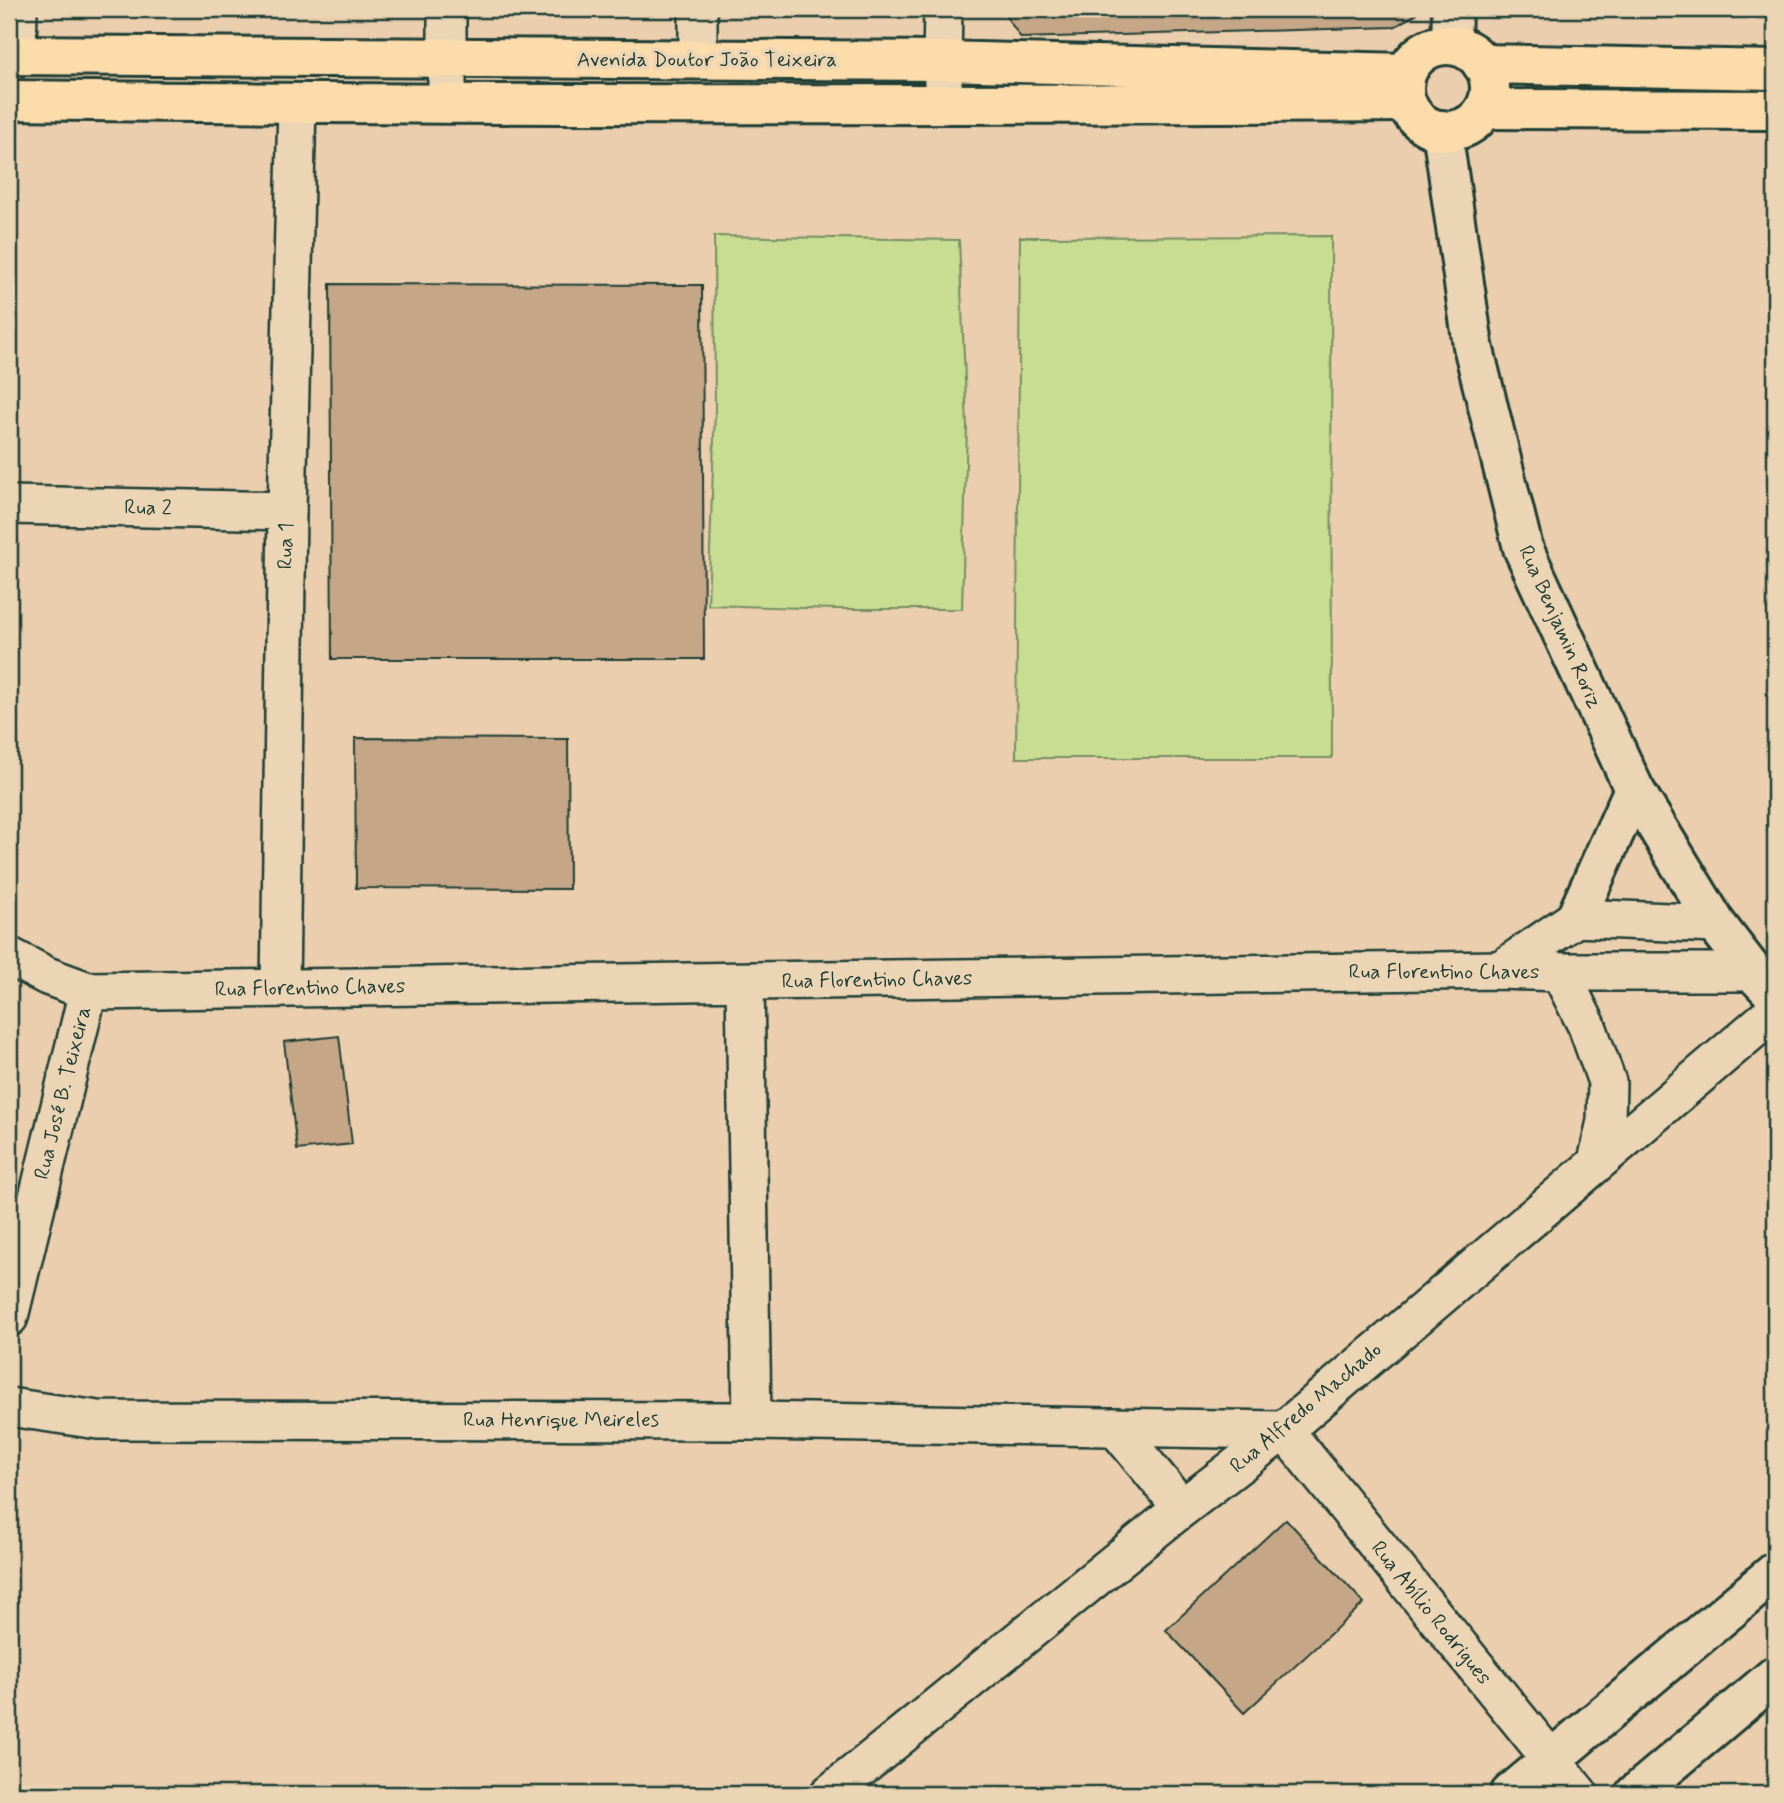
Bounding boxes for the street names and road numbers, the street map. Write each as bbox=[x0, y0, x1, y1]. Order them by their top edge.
street label: Avenida Doutor João Teixeira bbox=[577, 46, 837, 74]
street label: Rua 2 bbox=[124, 494, 172, 522]
street label: Rua 1 bbox=[272, 522, 300, 570]
street label: Rua Benjamin Roriz bbox=[1512, 541, 1608, 713]
street label: Rua Florentino Chaves bbox=[1349, 958, 1539, 986]
street label: Rua Florentino Chaves bbox=[781, 964, 973, 996]
street label: Rua Florentino Chaves bbox=[214, 972, 406, 1004]
street label: Rua José B. Teixeira bbox=[28, 1003, 98, 1183]
street label: Rua Alfredo Machado bbox=[1224, 1336, 1388, 1480]
street label: Rua Henrique Meireles bbox=[463, 1406, 659, 1434]
street label: Rua Abílio Rodrigues bbox=[1364, 1535, 1498, 1691]

